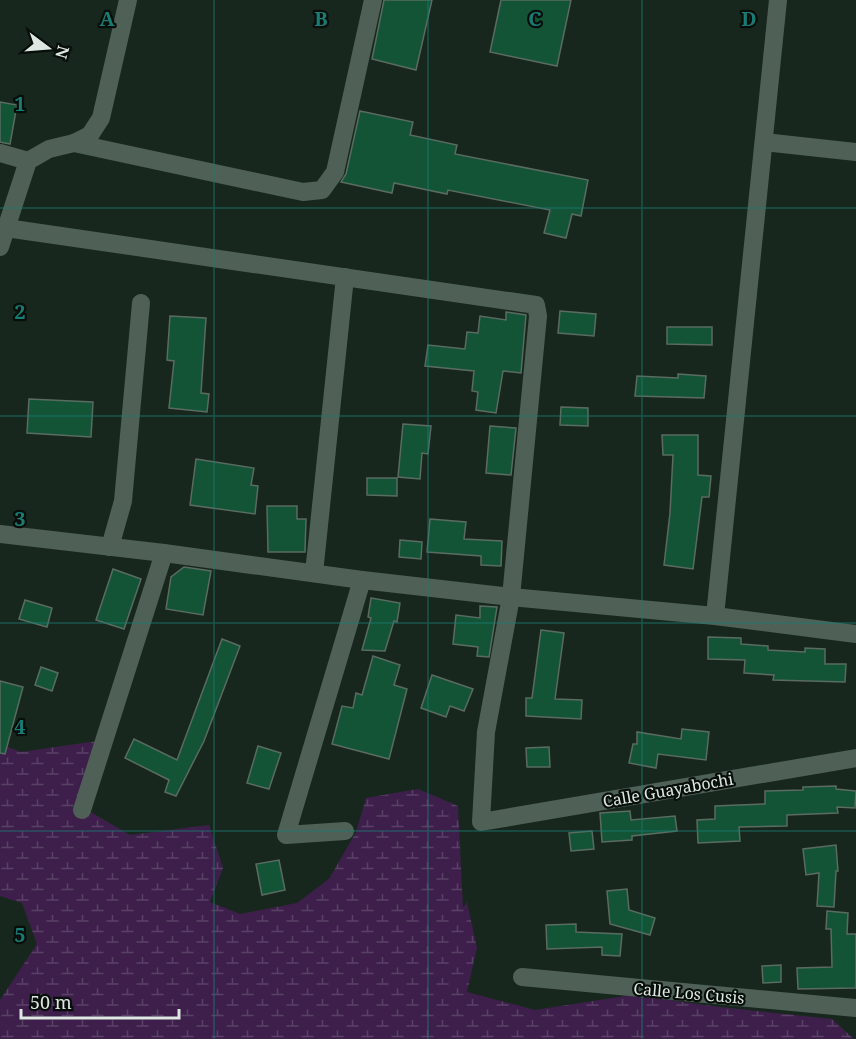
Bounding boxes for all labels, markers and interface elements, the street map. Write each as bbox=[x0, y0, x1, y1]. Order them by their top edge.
text: A bbox=[99, 5, 115, 32]
text: B bbox=[314, 5, 328, 32]
text: C bbox=[528, 5, 542, 32]
text: D bbox=[741, 5, 757, 32]
north arrow bbox=[18, 18, 78, 78]
text: N bbox=[50, 43, 75, 62]
text: 1 bbox=[14, 90, 26, 117]
text: 2 bbox=[14, 298, 26, 325]
text: 3 bbox=[14, 505, 26, 532]
text: 4 bbox=[14, 713, 26, 740]
street label: Calle Guayabochi bbox=[601, 768, 735, 812]
text: 5 bbox=[14, 921, 26, 948]
street label: Calle Los Cusis bbox=[632, 977, 746, 1009]
scale bar bbox=[21, 982, 178, 1020]
text: 50 m bbox=[30, 990, 72, 1014]

